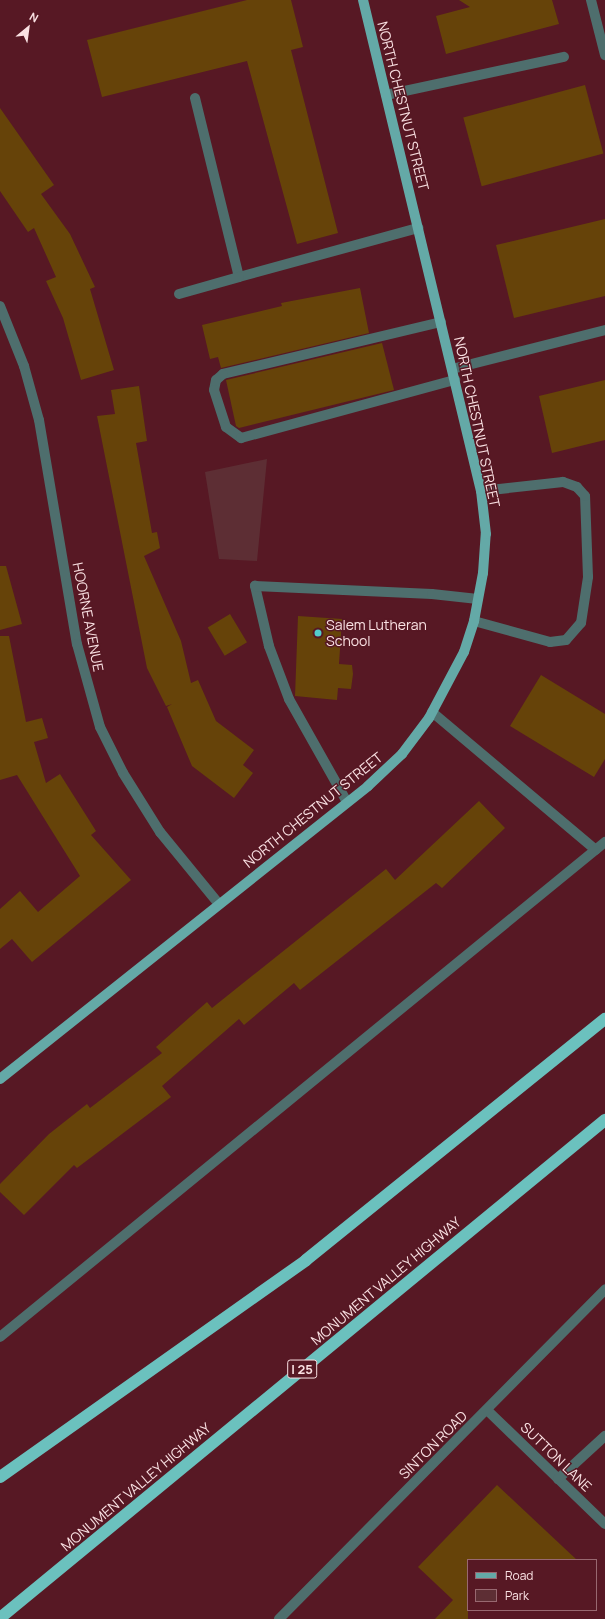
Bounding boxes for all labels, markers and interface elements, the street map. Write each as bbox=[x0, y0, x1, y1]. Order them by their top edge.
north arrow bbox=[8, 8, 48, 48]
text: N bbox=[27, 9, 41, 26]
street label: NORTH CHESTNUT STREET bbox=[374, 19, 432, 193]
street label: NORTH CHESTNUT STREET bbox=[451, 335, 503, 509]
street label: HOORNE AVENUE bbox=[69, 561, 107, 673]
place label: Salem Lutheran School bbox=[326, 617, 427, 650]
marker: Salem Lutheran School bbox=[313, 628, 323, 638]
street label: NORTH CHESTNUT STREET bbox=[240, 749, 386, 871]
street label: MONUMENT VALLEY HIGHWAY bbox=[307, 1213, 465, 1349]
road number: I 25 bbox=[287, 1358, 317, 1380]
street label: SINTON ROAD bbox=[395, 1407, 471, 1483]
street label: MONUMENT VALLEY HIGHWAY bbox=[57, 1419, 215, 1555]
street label: SUTTON LANE bbox=[517, 1419, 595, 1495]
legend bbox=[467, 1559, 597, 1611]
text: Road bbox=[505, 1567, 533, 1584]
text: Park bbox=[505, 1587, 529, 1604]

